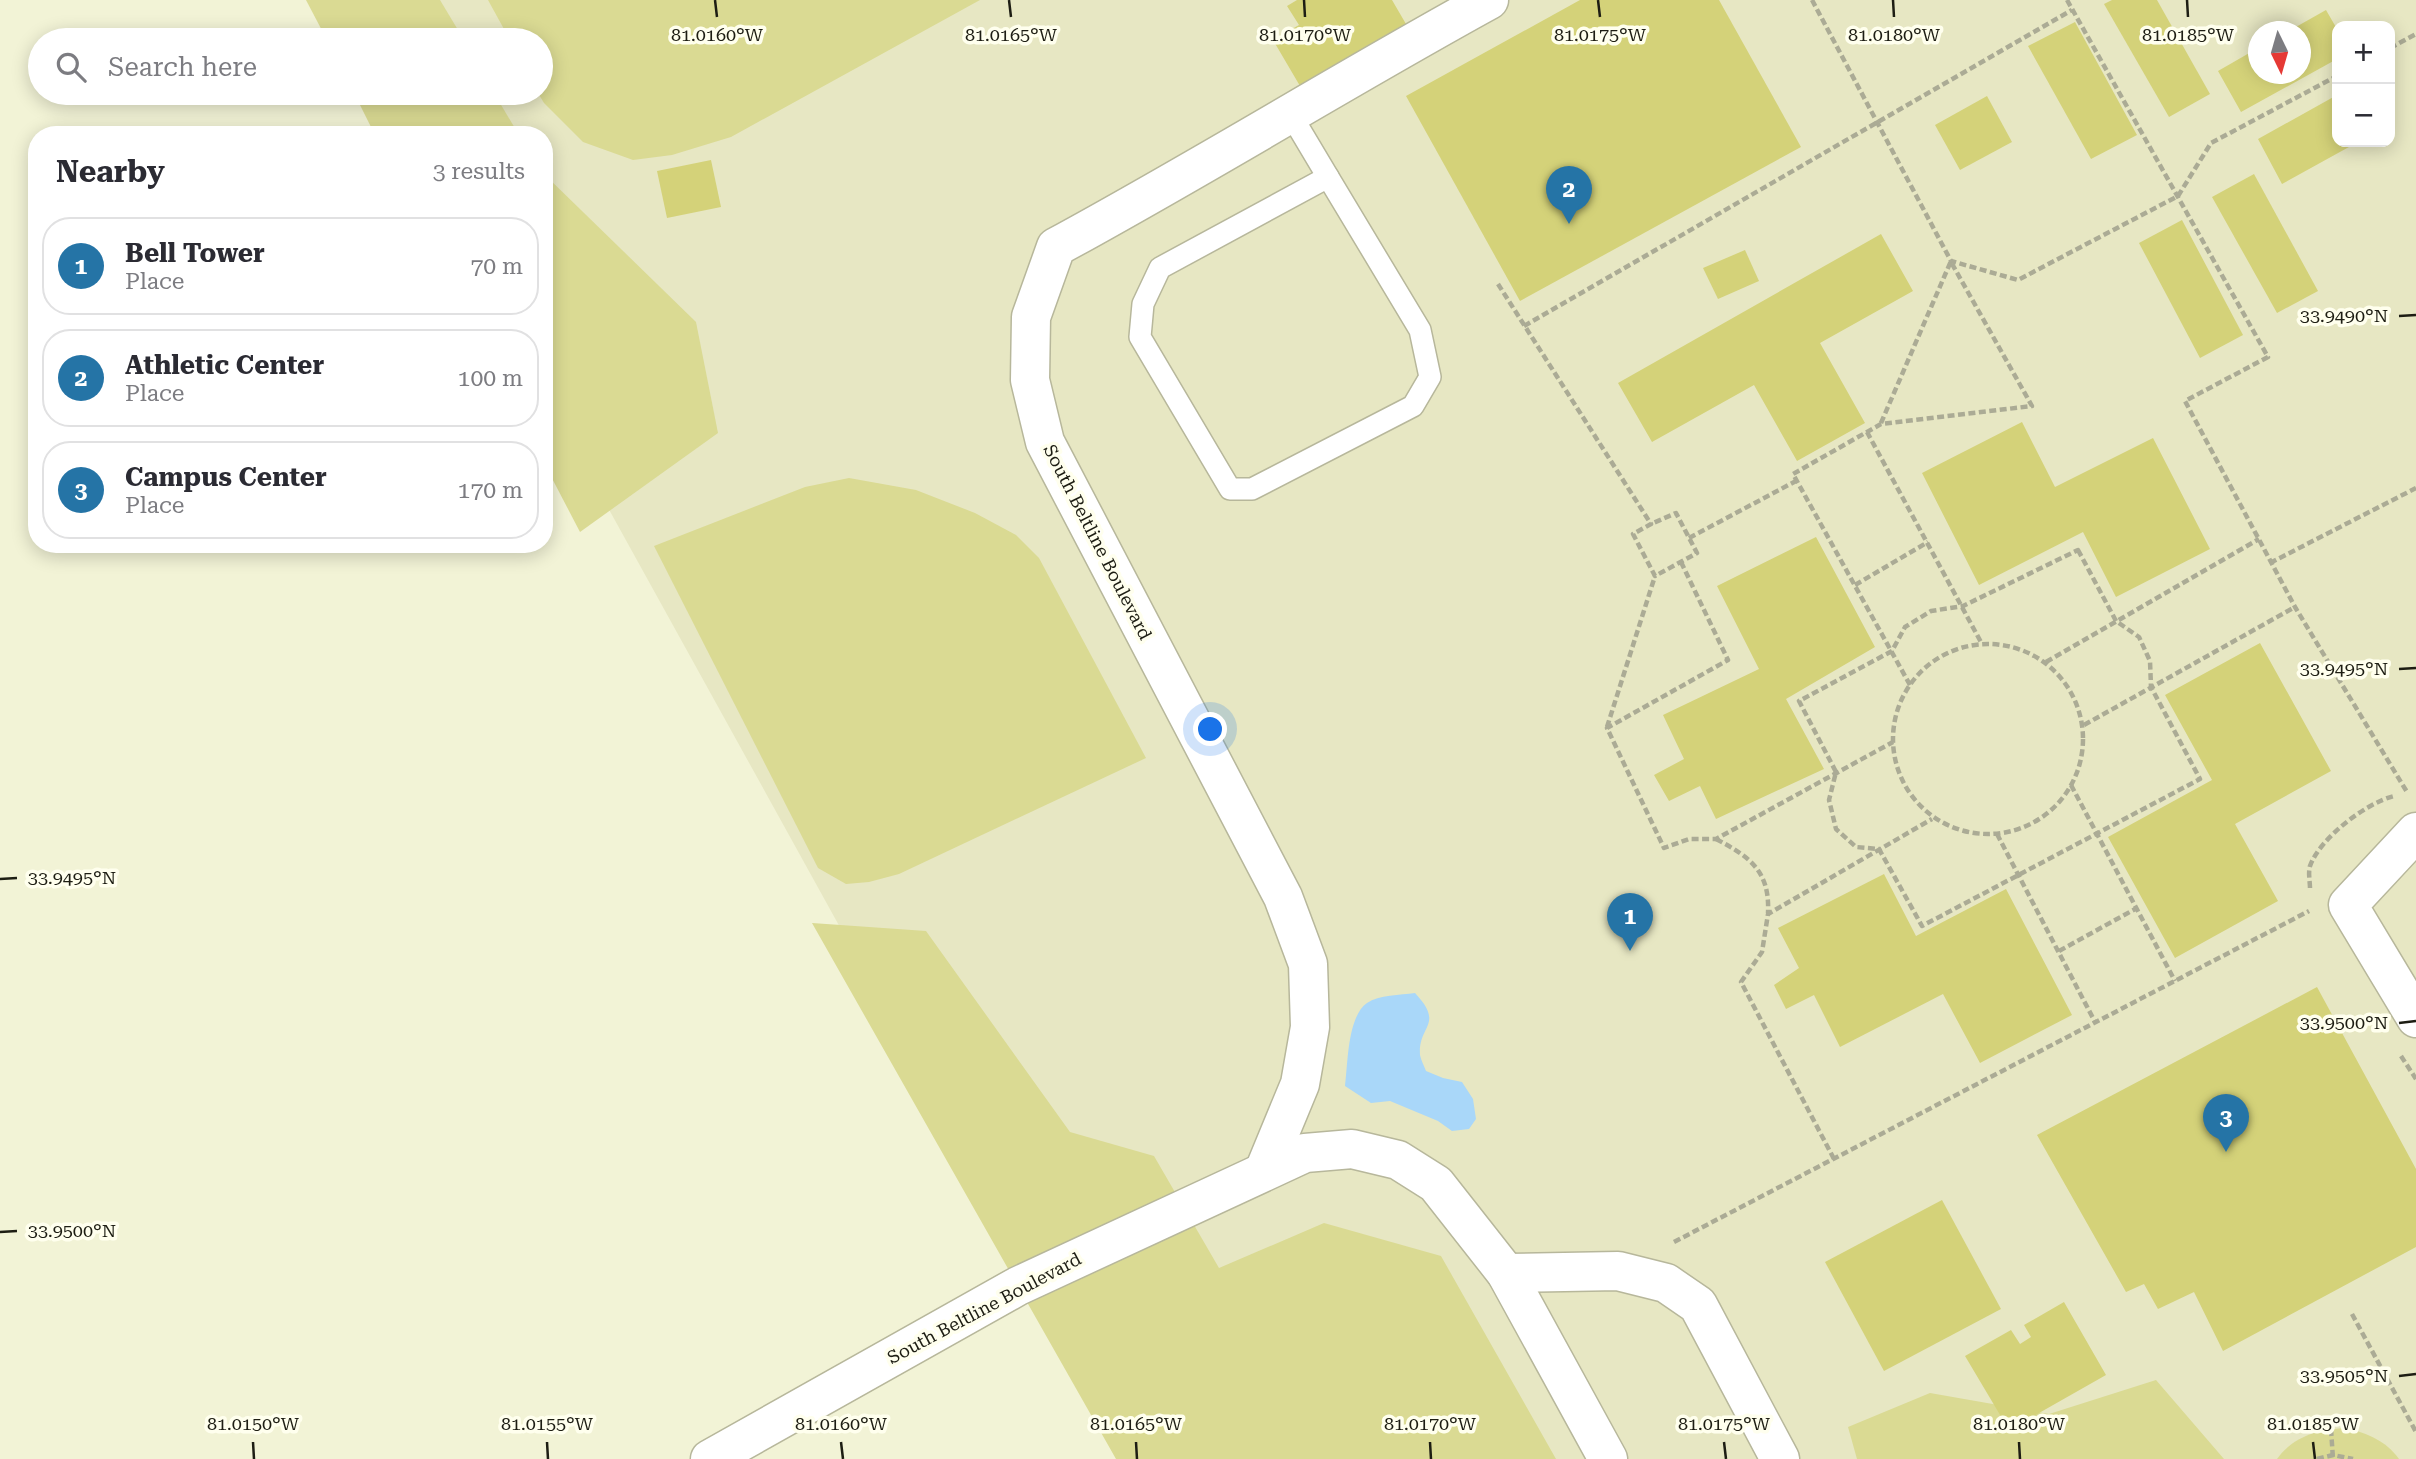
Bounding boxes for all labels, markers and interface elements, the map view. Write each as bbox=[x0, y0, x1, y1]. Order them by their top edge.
north arrow bbox=[2248, 21, 2311, 84]
map controls bbox=[2332, 21, 2395, 147]
button: + bbox=[2332, 21, 2395, 84]
text: 81.0160°W bbox=[671, 24, 764, 45]
text: 81.0165°W bbox=[965, 24, 1058, 45]
text: 81.0170°W bbox=[1259, 24, 1352, 45]
text: 81.0175°W bbox=[1554, 24, 1647, 45]
text: 81.0180°W bbox=[1848, 24, 1941, 45]
text: 81.0185°W bbox=[2142, 24, 2235, 45]
search box bbox=[28, 28, 553, 105]
icon: search bbox=[52, 48, 90, 86]
text: Search here bbox=[108, 52, 257, 82]
button: − bbox=[2332, 84, 2395, 147]
text: Nearby bbox=[56, 154, 165, 189]
text: 3 results bbox=[433, 158, 525, 185]
pin: 2 bbox=[1546, 166, 1592, 224]
text: Bell Tower bbox=[125, 238, 265, 268]
text: 1 bbox=[75, 253, 87, 280]
text: 70 m bbox=[470, 253, 523, 280]
text: Place bbox=[125, 268, 184, 295]
text: 33.9490°N bbox=[2300, 305, 2388, 326]
text: Athletic Center bbox=[125, 350, 324, 380]
text: 2 bbox=[75, 365, 87, 392]
text: 100 m bbox=[458, 365, 523, 392]
text: Place bbox=[125, 380, 184, 407]
street label: South Beltline Boulevard bbox=[1040, 441, 1157, 644]
text: Campus Center bbox=[125, 462, 327, 492]
text: 3 bbox=[75, 477, 87, 504]
text: 170 m bbox=[458, 477, 523, 504]
text: Place bbox=[125, 492, 184, 519]
text: 33.9495°N bbox=[2300, 658, 2388, 679]
your location bbox=[1193, 712, 1227, 746]
text: 33.9495°N bbox=[28, 867, 116, 888]
pin: 1 bbox=[1607, 893, 1653, 951]
text: 33.9500°N bbox=[2300, 1012, 2388, 1033]
pin: 3 bbox=[2203, 1094, 2249, 1152]
text: 33.9500°N bbox=[28, 1220, 116, 1241]
street label: South Beltline Boulevard bbox=[884, 1248, 1085, 1368]
text: 33.9505°N bbox=[2300, 1365, 2388, 1386]
text: 81.0150°W bbox=[207, 1413, 300, 1434]
text: 81.0155°W bbox=[501, 1413, 594, 1434]
text: 81.0160°W bbox=[795, 1413, 888, 1434]
text: 81.0165°W bbox=[1090, 1413, 1183, 1434]
text: 81.0170°W bbox=[1384, 1413, 1477, 1434]
text: 81.0175°W bbox=[1678, 1413, 1771, 1434]
text: 81.0180°W bbox=[1973, 1413, 2066, 1434]
text: 81.0185°W bbox=[2267, 1413, 2360, 1434]

